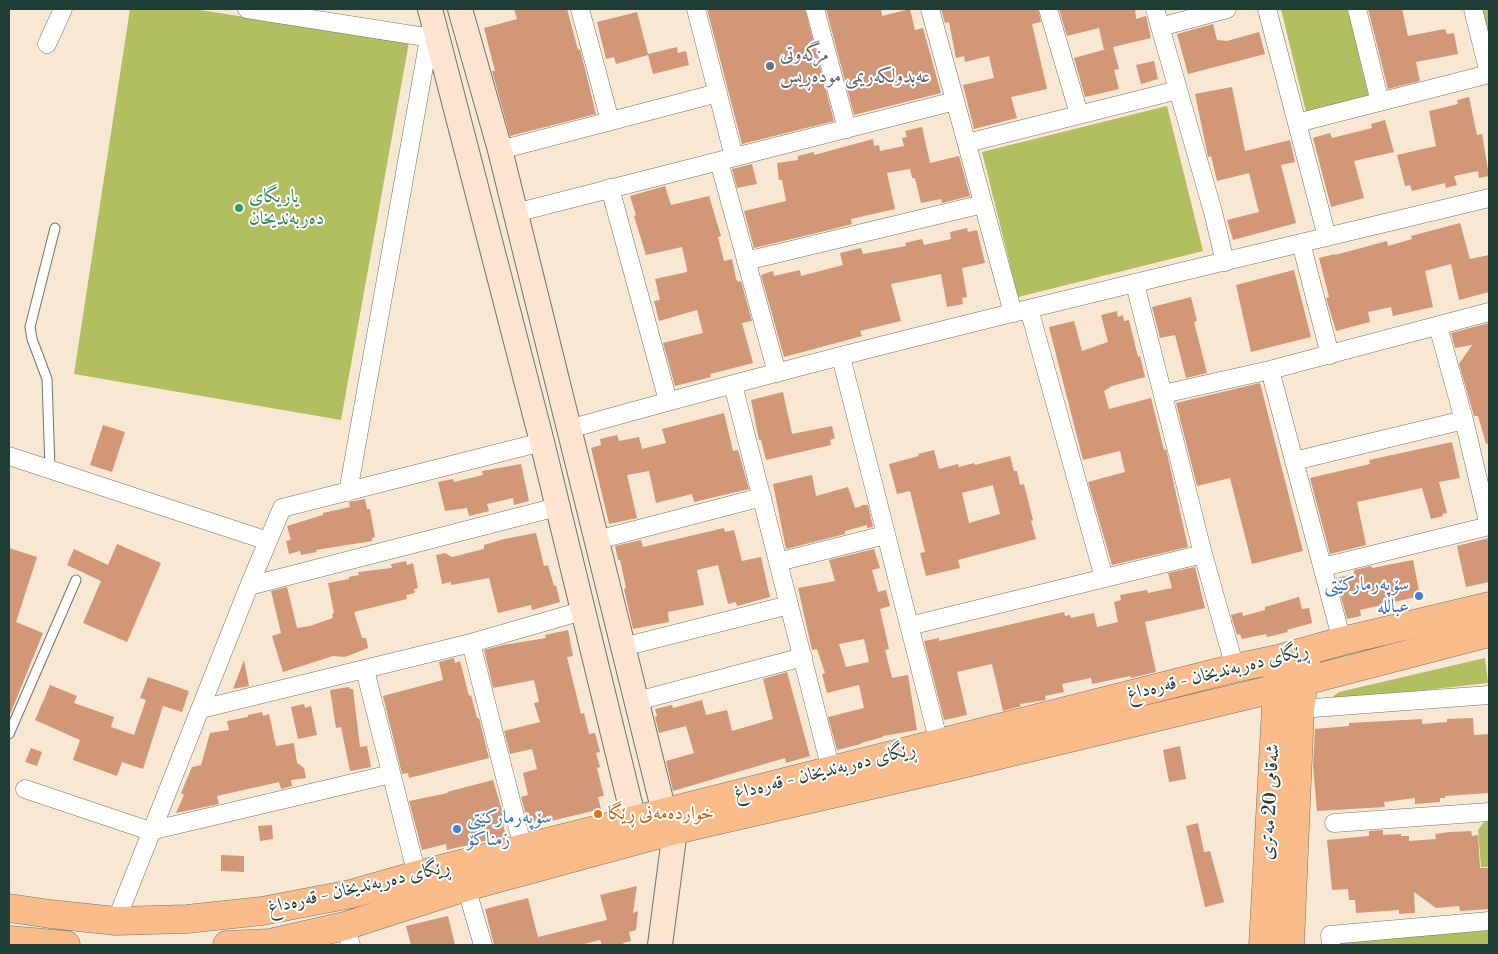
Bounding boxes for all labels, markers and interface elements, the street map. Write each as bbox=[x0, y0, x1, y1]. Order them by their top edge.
place label: مزگەوتی عەبدولکەریمی مودەڕیس bbox=[780, 44, 930, 88]
marker: مزگەوتی عەبدولکەریمی مودەڕیس bbox=[764, 60, 776, 72]
place label: یاریگاى ده‌ربه‌ندیخان bbox=[249, 186, 324, 230]
marker: یاریگاى ده‌ربه‌ندیخان bbox=[233, 202, 245, 214]
place label: سۆپه‌رماركێتى عبالله bbox=[1324, 574, 1409, 618]
marker: سۆپه‌رماركێتى عبالله bbox=[1413, 590, 1425, 602]
street label: ڕێگای دەربەندیخان - قەرەداغ bbox=[1125, 639, 1311, 707]
street label: ڕێگای دەربەندیخان - قەرەداغ bbox=[732, 738, 918, 806]
street label: شەقامی 20 مەتری bbox=[1257, 743, 1285, 861]
place label: خواردەمەنی ڕێگا bbox=[608, 803, 714, 825]
place label: سۆپەرمارکێتی زمناکۆ bbox=[467, 807, 552, 851]
marker: خواردەمەنی ڕێگا bbox=[592, 808, 604, 820]
marker: سۆپەرمارکێتی زمناکۆ bbox=[451, 823, 463, 835]
street label: ڕێگای دەربەندیخان - قەرەداغ bbox=[266, 856, 452, 920]

